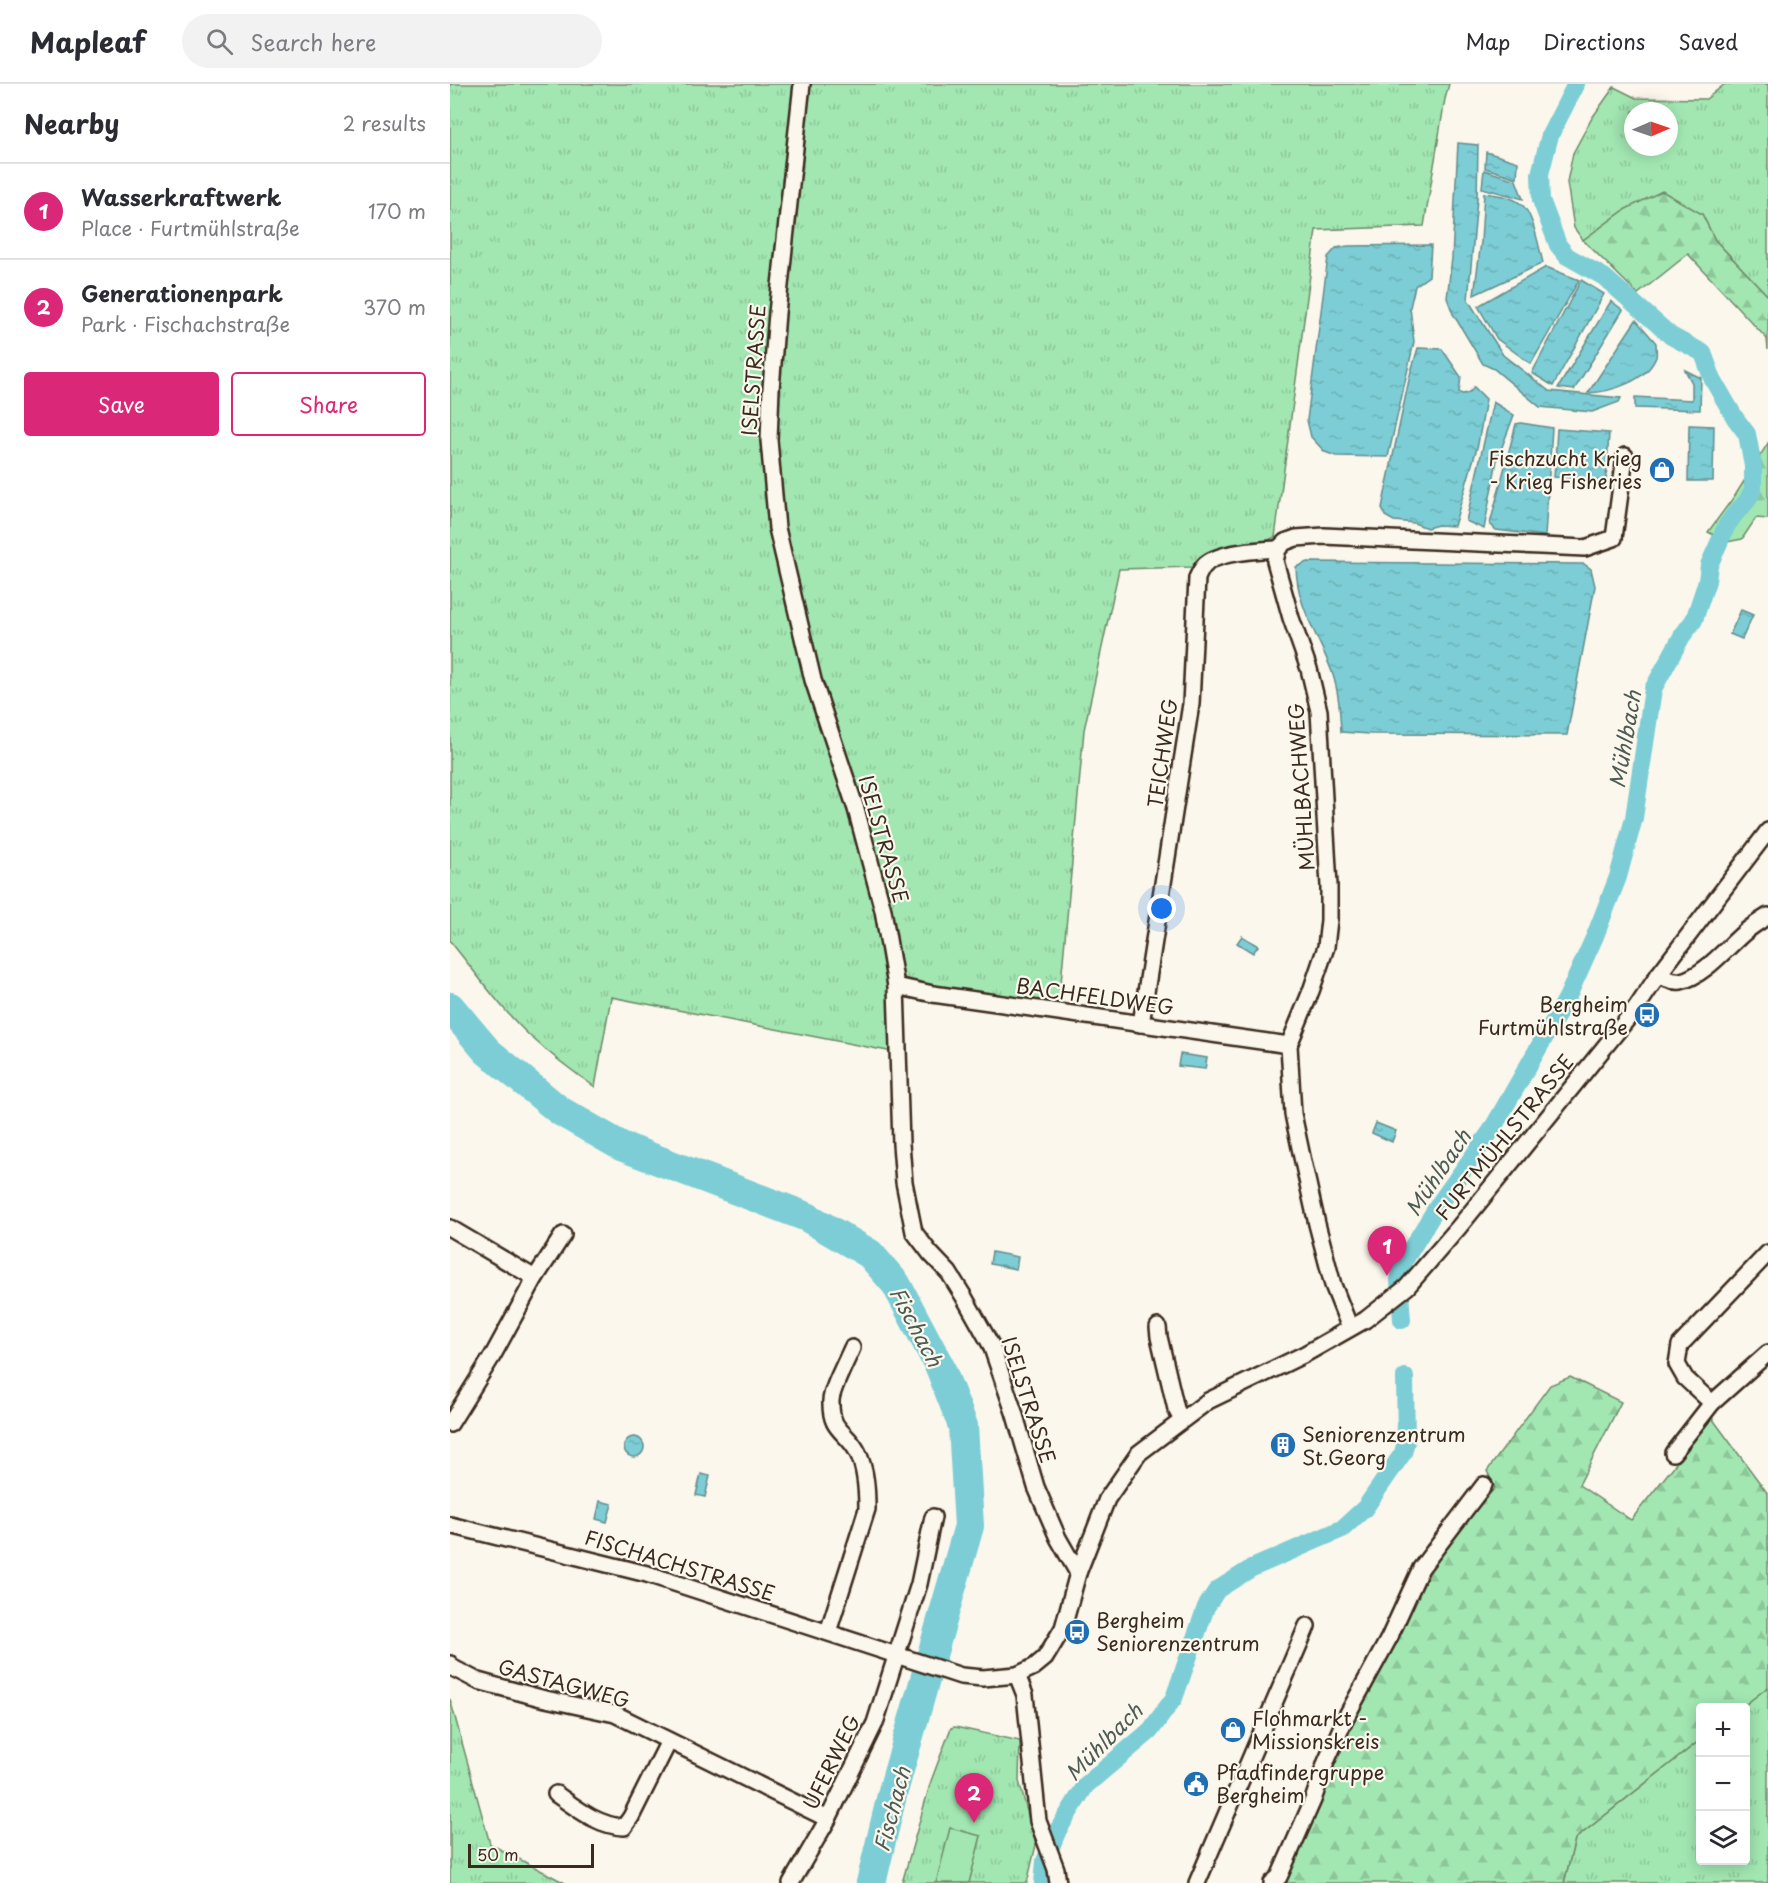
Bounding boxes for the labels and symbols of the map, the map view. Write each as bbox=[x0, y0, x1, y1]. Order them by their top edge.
north arrow bbox=[1624, 102, 1678, 156]
street label: ISELSTRASSE bbox=[733, 303, 773, 437]
place label: Fischzucht Krieg - Krieg Fisheries bbox=[1488, 443, 1642, 496]
shop icon: Fischzucht Krieg - Krieg Fisheries bbox=[1647, 455, 1677, 485]
water label: Mühlbach bbox=[1600, 687, 1648, 790]
street label: TEICHWEG bbox=[1140, 697, 1184, 809]
street label: MÜHLBACHWEG bbox=[1280, 702, 1322, 872]
street label: ISELSTRASSE bbox=[851, 772, 917, 906]
your location bbox=[1147, 894, 1176, 923]
street label: BACHFELDWEG bbox=[1014, 970, 1176, 1022]
place label: Bergheim Furtmühlstraße bbox=[1478, 989, 1628, 1042]
bus stop icon: Bergheim Furtmühlstraße bbox=[1632, 1000, 1662, 1030]
street label: FURTMÜHLSTRASSE bbox=[1428, 1048, 1580, 1226]
water label: Mühlbach bbox=[1396, 1122, 1478, 1222]
pin: 1 bbox=[1368, 1226, 1406, 1276]
water label: Fischach bbox=[883, 1280, 952, 1372]
street label: ISELSTRASSE bbox=[994, 1333, 1064, 1467]
place label: Seniorenzentrum St.Georg bbox=[1302, 1419, 1466, 1472]
building icon: Seniorenzentrum St.Georg bbox=[1268, 1430, 1298, 1460]
street label: FISCHACHSTRASSE bbox=[581, 1522, 779, 1608]
place label: Bergheim Seniorenzentrum bbox=[1096, 1605, 1260, 1658]
bus stop icon: Bergheim Seniorenzentrum bbox=[1062, 1617, 1092, 1647]
street label: GASTAGWEG bbox=[495, 1651, 633, 1715]
water label: Mühlbach bbox=[1057, 1694, 1150, 1787]
place label: Flohmarkt - Missionskreis bbox=[1252, 1703, 1379, 1756]
street label: UFERWEG bbox=[795, 1709, 867, 1815]
shop icon: Flohmarkt - Missionskreis bbox=[1218, 1715, 1248, 1745]
place label: Pfadfindergruppe Bergheim bbox=[1216, 1757, 1384, 1810]
water label: Fischach bbox=[864, 1762, 918, 1855]
public building icon: Pfadfindergruppe Bergheim bbox=[1181, 1769, 1211, 1799]
pin: 2 bbox=[954, 1774, 994, 1823]
scale bar bbox=[468, 1841, 594, 1868]

